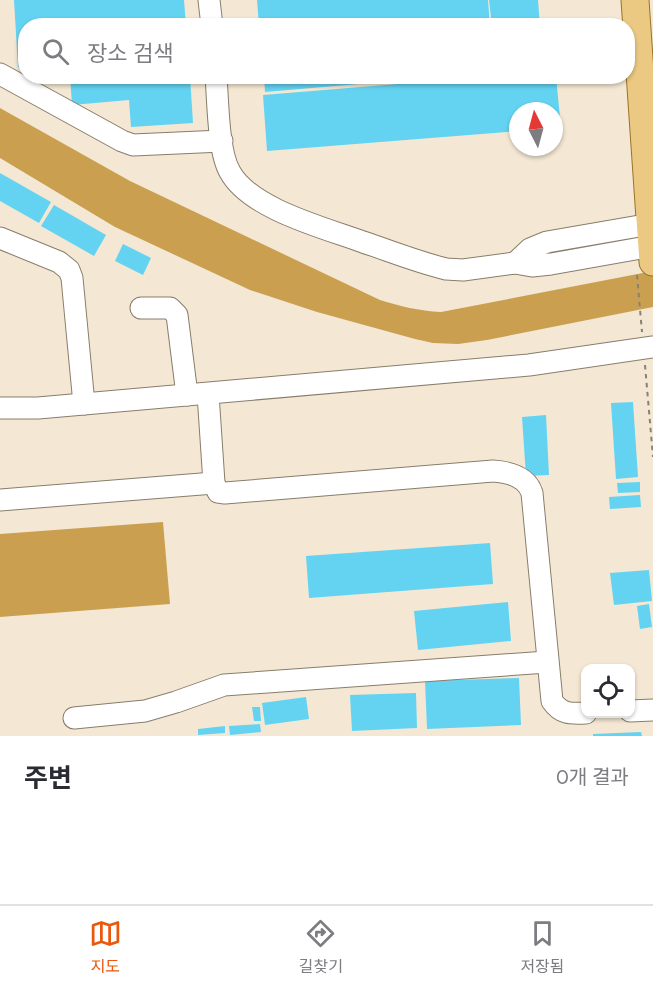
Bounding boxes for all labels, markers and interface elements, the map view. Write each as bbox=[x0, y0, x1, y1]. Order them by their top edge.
search box bbox=[18, 18, 635, 84]
icon: search bbox=[39, 35, 72, 68]
text: 장소 검색 bbox=[87, 40, 173, 67]
north arrow bbox=[509, 102, 563, 156]
map controls bbox=[581, 664, 635, 718]
button: locate bbox=[581, 664, 635, 718]
text: 주변 bbox=[24, 762, 72, 794]
text: 0개 결과 bbox=[556, 765, 629, 789]
tab: 지도 bbox=[89, 917, 122, 977]
tab: 길찾기 bbox=[299, 917, 343, 977]
tab: 저장됨 bbox=[520, 917, 564, 977]

